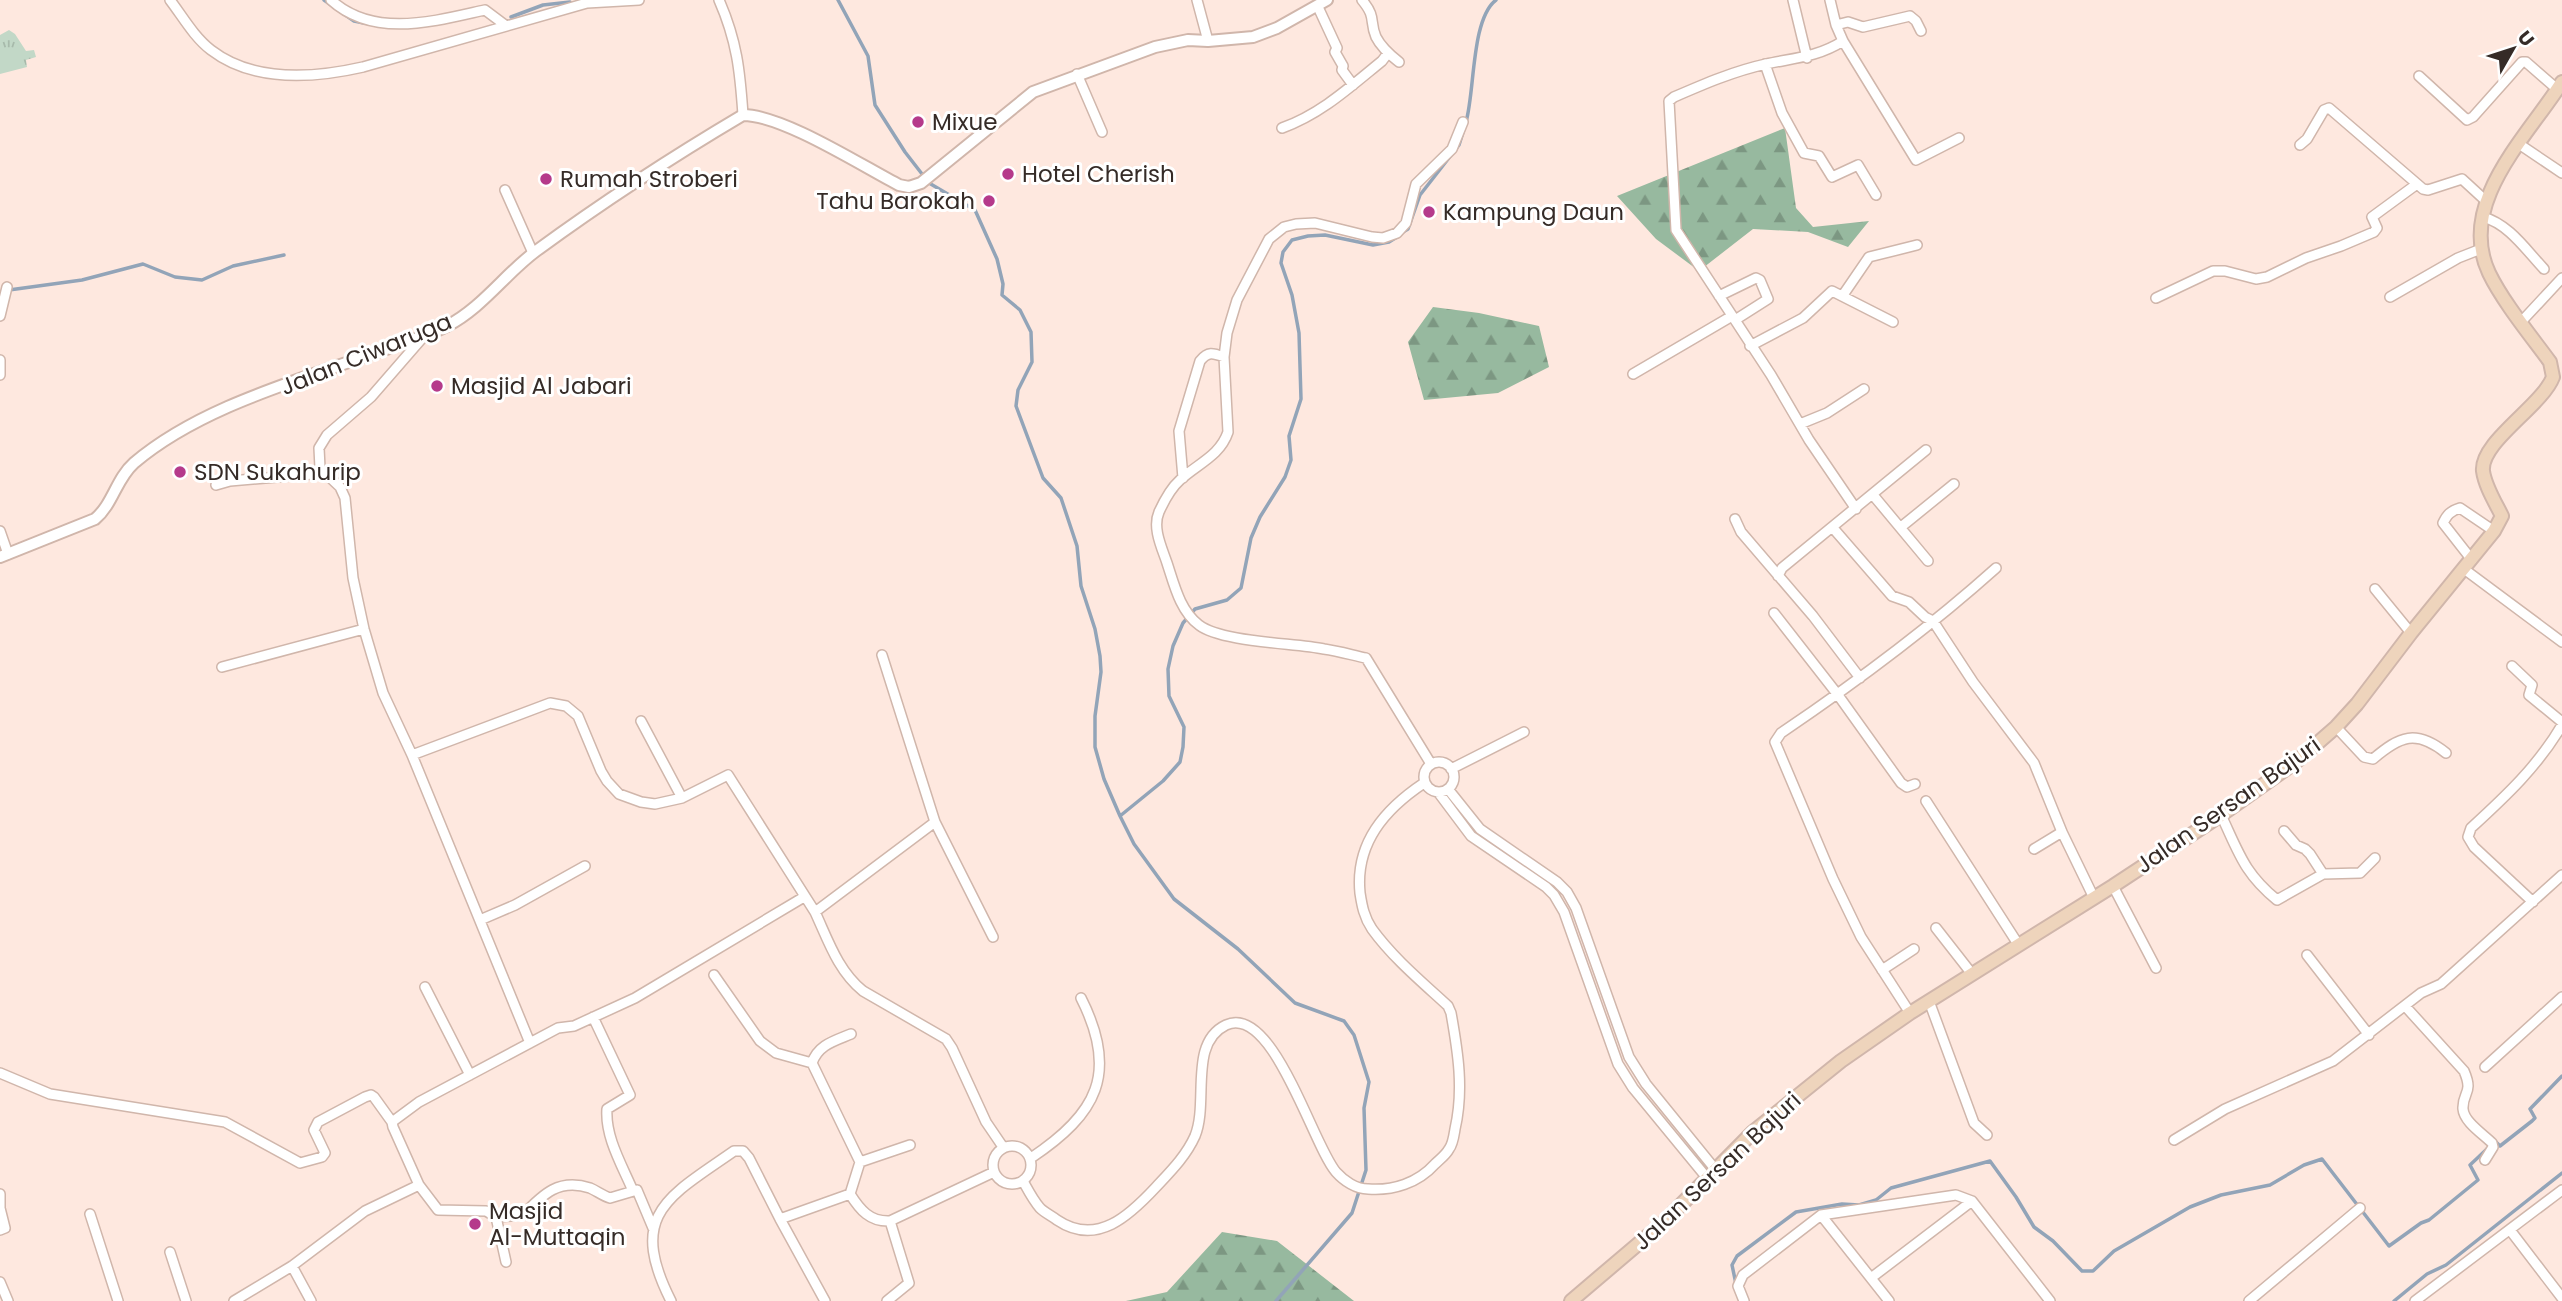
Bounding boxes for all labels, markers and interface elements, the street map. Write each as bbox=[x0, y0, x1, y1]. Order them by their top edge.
north arrow bbox=[2478, 14, 2548, 84]
text: U bbox=[2511, 25, 2541, 52]
place label: Mixue bbox=[932, 106, 997, 138]
marker: Mixue bbox=[910, 114, 926, 130]
place label: Hotel Cherish bbox=[1022, 158, 1175, 190]
place label: Rumah Stroberi bbox=[560, 163, 738, 195]
marker: Hotel Cherish bbox=[1000, 166, 1016, 182]
marker: Rumah Stroberi bbox=[538, 171, 554, 187]
place label: Tahu Barokah bbox=[816, 185, 975, 217]
marker: Tahu Barokah bbox=[981, 193, 997, 209]
place label: Kampung Daun bbox=[1443, 196, 1624, 228]
marker: Kampung Daun bbox=[1421, 204, 1437, 220]
street label: Jalan Ciwaruga bbox=[276, 305, 456, 403]
place label: Masjid Al Jabari bbox=[451, 370, 632, 402]
marker: Masjid Al Jabari bbox=[429, 378, 445, 394]
place label: SDN Sukahurip bbox=[194, 456, 361, 488]
marker: SDN Sukahurip bbox=[172, 464, 188, 480]
street label: Jalan Sersan Bajuri bbox=[2129, 729, 2327, 881]
street label: Jalan Sersan Bajuri bbox=[1626, 1085, 1808, 1257]
place label: Masjid Al-Muttaqin bbox=[489, 1195, 626, 1253]
marker: Masjid Al-Muttaqin bbox=[467, 1216, 483, 1232]

